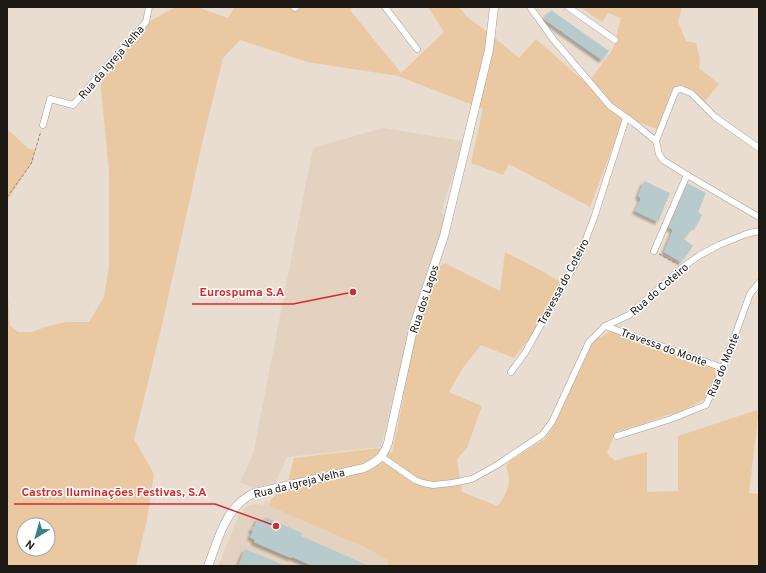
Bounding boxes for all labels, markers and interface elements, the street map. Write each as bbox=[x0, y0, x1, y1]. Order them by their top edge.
street label: Rua da Igreja Velha bbox=[76, 23, 148, 102]
street label: Travessa do Coteiro bbox=[535, 237, 593, 328]
street label: Rua do Coteiro bbox=[628, 261, 692, 319]
street label: Rua dos Lagos bbox=[407, 263, 443, 335]
callout: Eurospuma S.A bbox=[192, 280, 293, 304]
text: Eurospuma S.A bbox=[200, 285, 285, 301]
street label: Travessa do Monte bbox=[618, 326, 709, 370]
street label: Rua do Monte bbox=[705, 331, 743, 399]
street label: Rua da Igreja Velha bbox=[252, 466, 346, 502]
callout: Castros Iluminações Festivas, S.A bbox=[14, 480, 215, 504]
text: Castros Iluminações Festivas, S.A bbox=[21, 485, 207, 501]
north arrow bbox=[16, 517, 56, 557]
text: N bbox=[23, 536, 38, 552]

